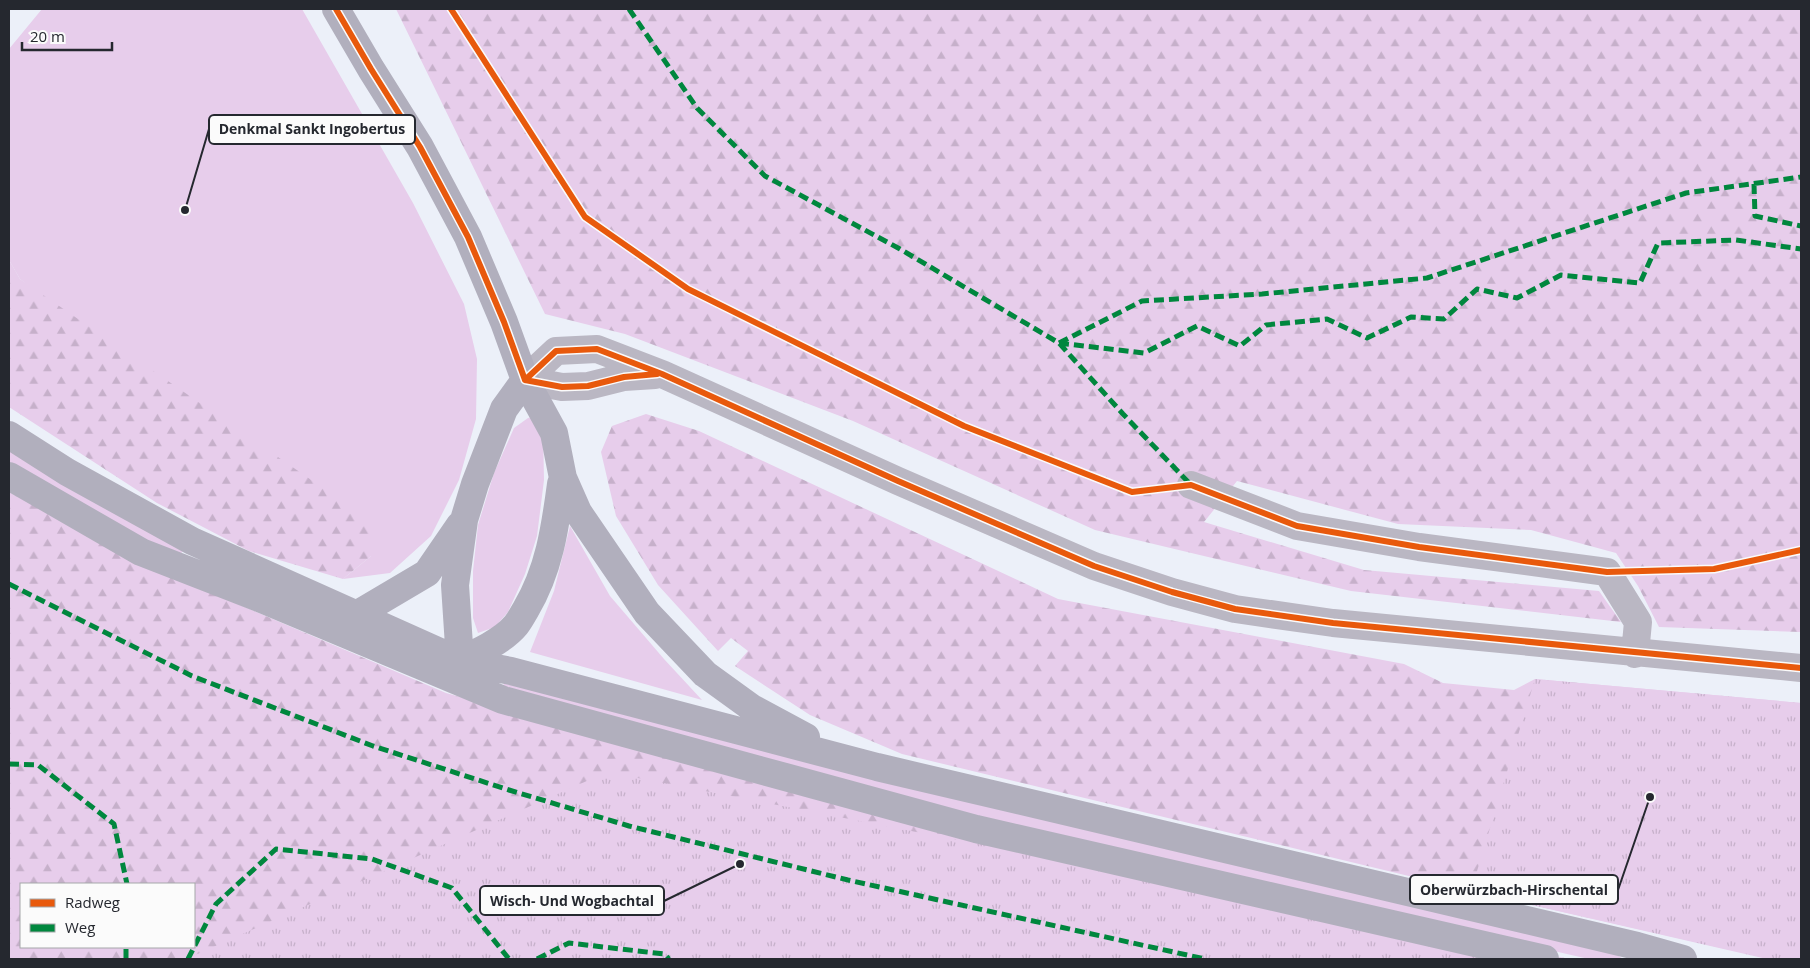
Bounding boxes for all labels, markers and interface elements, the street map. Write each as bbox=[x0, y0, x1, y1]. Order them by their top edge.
scale bar bbox=[22, 20, 112, 52]
text: 20 m bbox=[30, 26, 65, 46]
callout: Denkmal Sankt Ingobertus bbox=[209, 115, 415, 144]
text: Denkmal Sankt Ingobertus bbox=[219, 119, 405, 138]
callout: Oberwürzbach-Hirschental bbox=[1410, 875, 1618, 904]
text: Oberwürzbach-Hirschental bbox=[1420, 880, 1608, 899]
legend bbox=[20, 883, 195, 948]
callout: Wisch- Und Wogbachtal bbox=[480, 886, 664, 915]
text: Wisch- Und Wogbachtal bbox=[490, 891, 654, 910]
text: Radweg bbox=[65, 892, 120, 912]
text: Weg bbox=[65, 917, 95, 937]

